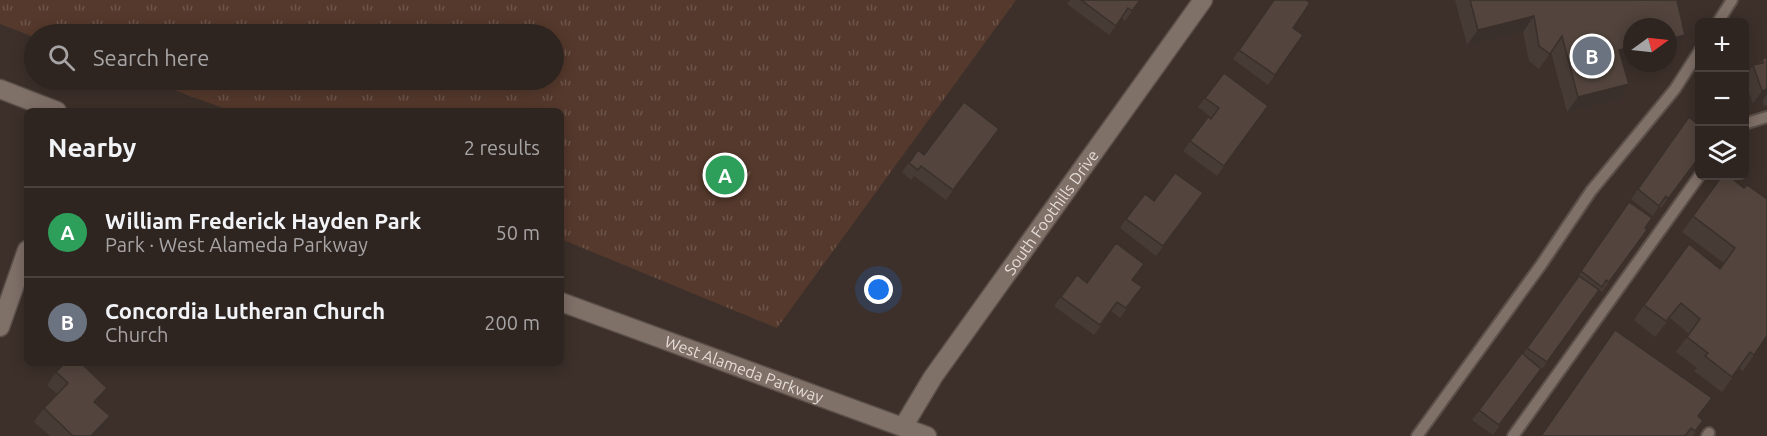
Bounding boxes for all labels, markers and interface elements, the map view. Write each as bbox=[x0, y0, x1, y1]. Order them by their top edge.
north arrow bbox=[1623, 18, 1677, 72]
map controls bbox=[1695, 18, 1749, 180]
button: + bbox=[1695, 18, 1749, 72]
search box bbox=[24, 24, 564, 90]
pin: B bbox=[1572, 34, 1612, 78]
icon: search bbox=[45, 41, 78, 74]
text: Search here bbox=[93, 45, 209, 70]
button: − bbox=[1695, 72, 1749, 126]
button: layers bbox=[1695, 126, 1749, 180]
text: Nearby bbox=[48, 133, 136, 162]
text: 2 results bbox=[464, 136, 540, 159]
street label: South Foothills Drive bbox=[1000, 146, 1102, 278]
pin: A bbox=[706, 152, 744, 198]
text: William Frederick Hayden Park bbox=[105, 208, 421, 233]
text: A bbox=[60, 221, 75, 244]
text: 50 m bbox=[496, 221, 540, 244]
text: Park · West Alameda Parkway bbox=[105, 233, 368, 256]
your location bbox=[864, 275, 893, 304]
text: Concordia Lutheran Church bbox=[105, 298, 385, 323]
text: B bbox=[61, 311, 74, 334]
text: 200 m bbox=[484, 311, 540, 334]
text: Church bbox=[105, 323, 168, 346]
street label: West Alameda Parkway bbox=[662, 332, 826, 406]

